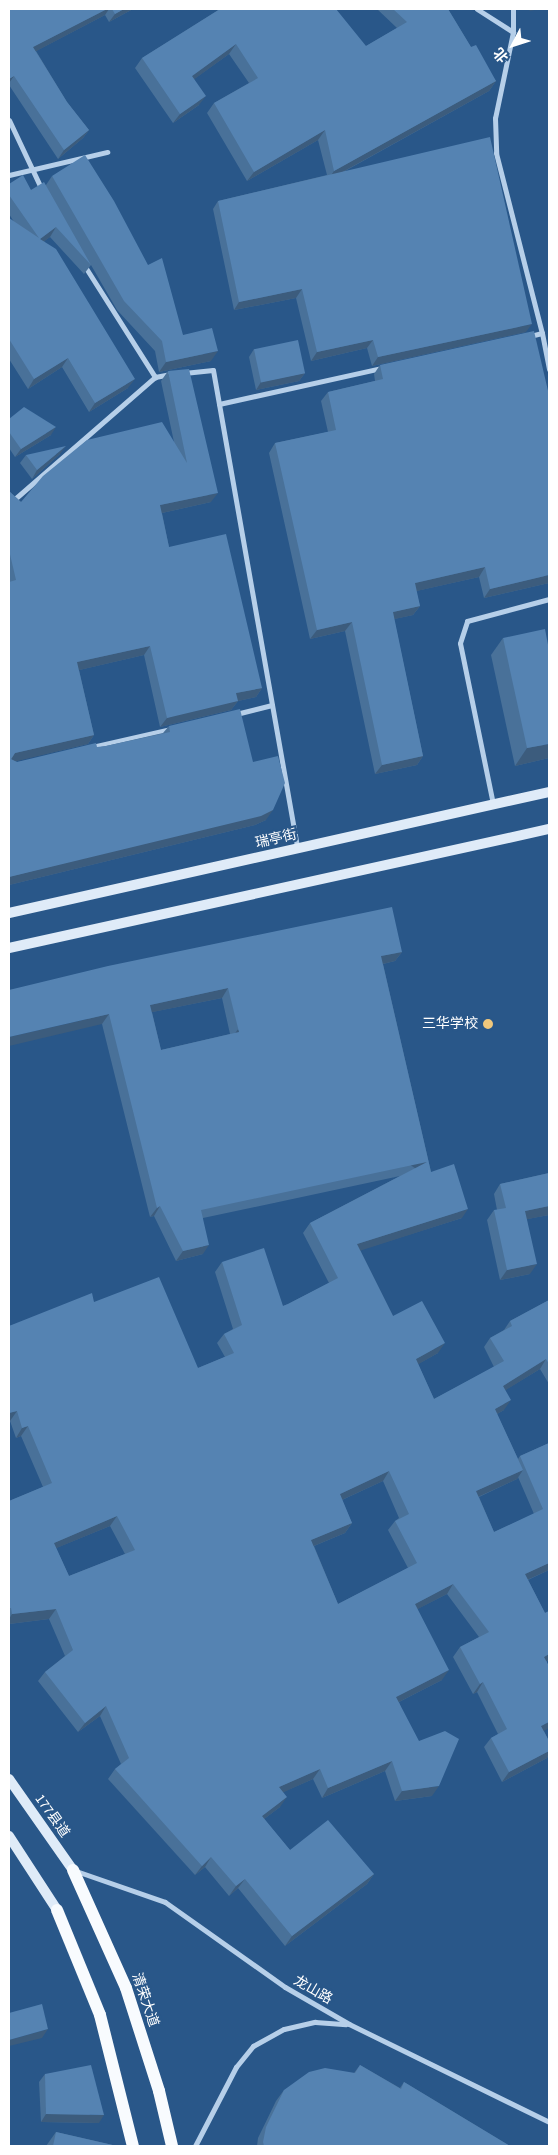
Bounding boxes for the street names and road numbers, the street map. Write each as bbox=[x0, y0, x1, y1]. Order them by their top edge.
street label: 瑞亭街 bbox=[254, 826, 298, 852]
street label: 177县道 bbox=[31, 1791, 73, 1841]
street label: 清荣大道 bbox=[128, 1971, 162, 2029]
street label: 龙山路 bbox=[291, 1972, 335, 2008]

